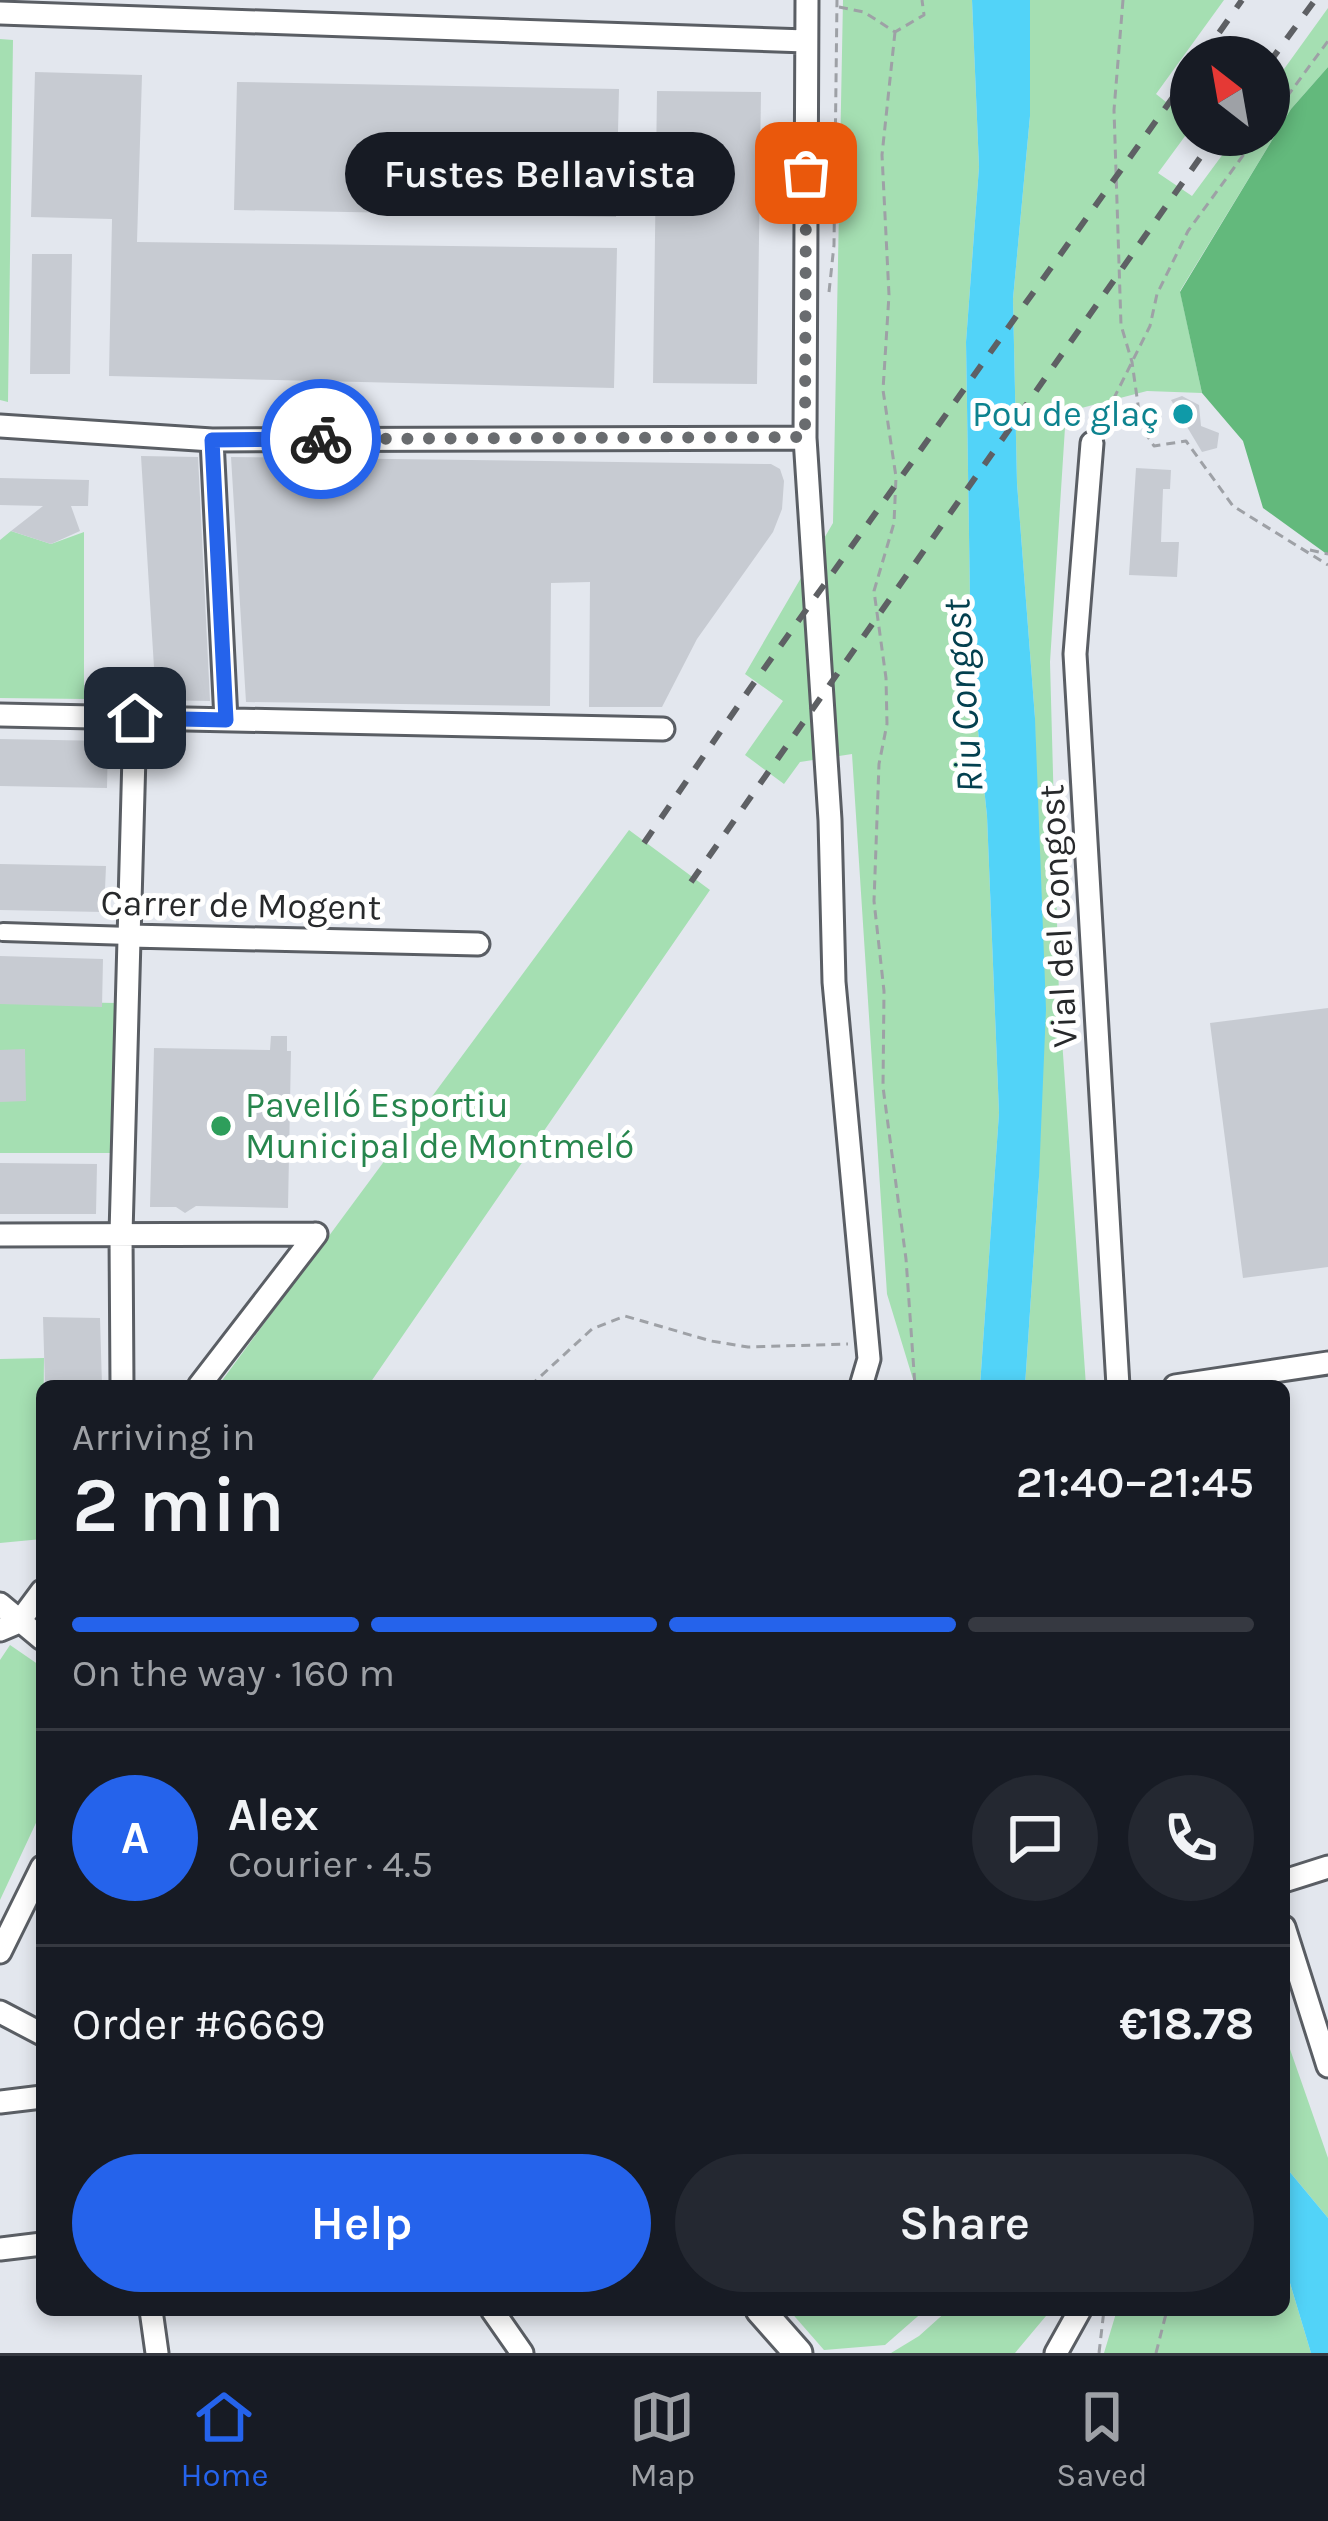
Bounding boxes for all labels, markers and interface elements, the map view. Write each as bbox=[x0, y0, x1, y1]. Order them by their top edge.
north arrow bbox=[1170, 36, 1290, 156]
map controls bbox=[1170, 36, 1290, 156]
pin bbox=[755, 122, 857, 224]
callout: Fustes Bellavista bbox=[344, 131, 734, 215]
icon: bag bbox=[773, 140, 839, 206]
text: Fustes Bellavista bbox=[384, 151, 696, 197]
courier bbox=[261, 379, 381, 499]
place label: Pou de glaç bbox=[972, 393, 1159, 435]
marker: Pou de glaç bbox=[1170, 401, 1196, 427]
icon: bike bbox=[288, 406, 354, 472]
water label: Riu Congost bbox=[933, 597, 993, 794]
pin bbox=[84, 667, 186, 769]
icon: home bbox=[102, 685, 168, 751]
street label: Vial del Congost bbox=[1030, 783, 1086, 1049]
street label: Carrer de Mogent bbox=[100, 882, 382, 928]
place label: Pavelló Esportiu Municipal de Montmeló bbox=[245, 1084, 634, 1167]
marker: Pavelló Esportiu Municipal de Montmeló bbox=[208, 1113, 234, 1139]
text: Arriving in bbox=[72, 1414, 255, 1460]
text: 21:40–21:45 bbox=[1016, 1456, 1254, 1508]
text: 2 min bbox=[72, 1459, 285, 1551]
text: On the way · 160 m bbox=[72, 1650, 395, 1696]
button: chat bbox=[972, 1775, 1098, 1901]
button: phone bbox=[1128, 1775, 1254, 1901]
text: Alex bbox=[228, 1789, 319, 1841]
text: A bbox=[121, 1812, 149, 1864]
text: Courier · 4.5 bbox=[228, 1841, 433, 1887]
text: Order #6669 bbox=[72, 1998, 326, 2050]
text: €18.78 bbox=[1119, 1998, 1254, 2050]
button: Help bbox=[72, 2154, 651, 2292]
button: Share bbox=[675, 2154, 1254, 2292]
tab: Home bbox=[180, 2384, 268, 2494]
tab: Map bbox=[629, 2384, 695, 2494]
tab: Saved bbox=[1056, 2384, 1148, 2494]

